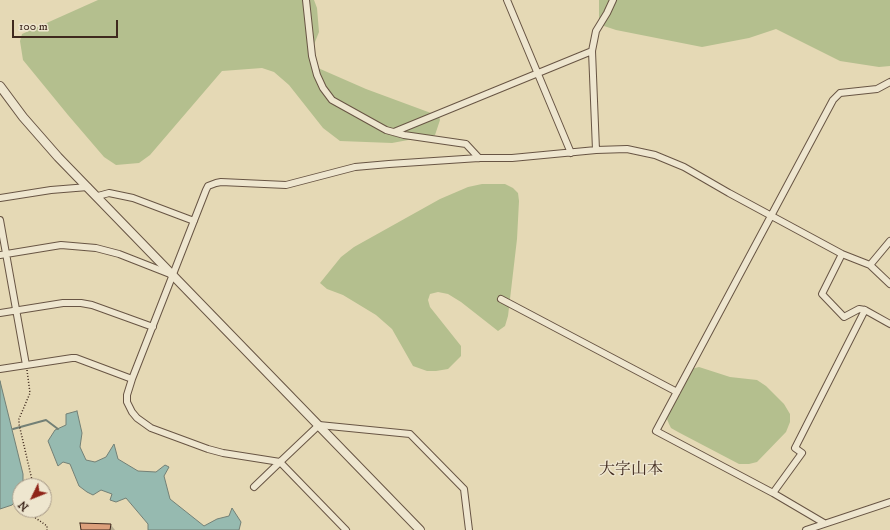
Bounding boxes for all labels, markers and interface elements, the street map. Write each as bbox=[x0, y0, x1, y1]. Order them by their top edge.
scale bar bbox=[14, 12, 120, 38]
text: 100 m bbox=[19, 19, 48, 34]
district label: 大字山本 bbox=[599, 461, 663, 481]
north arrow bbox=[12, 478, 52, 518]
text: N bbox=[16, 497, 32, 514]

